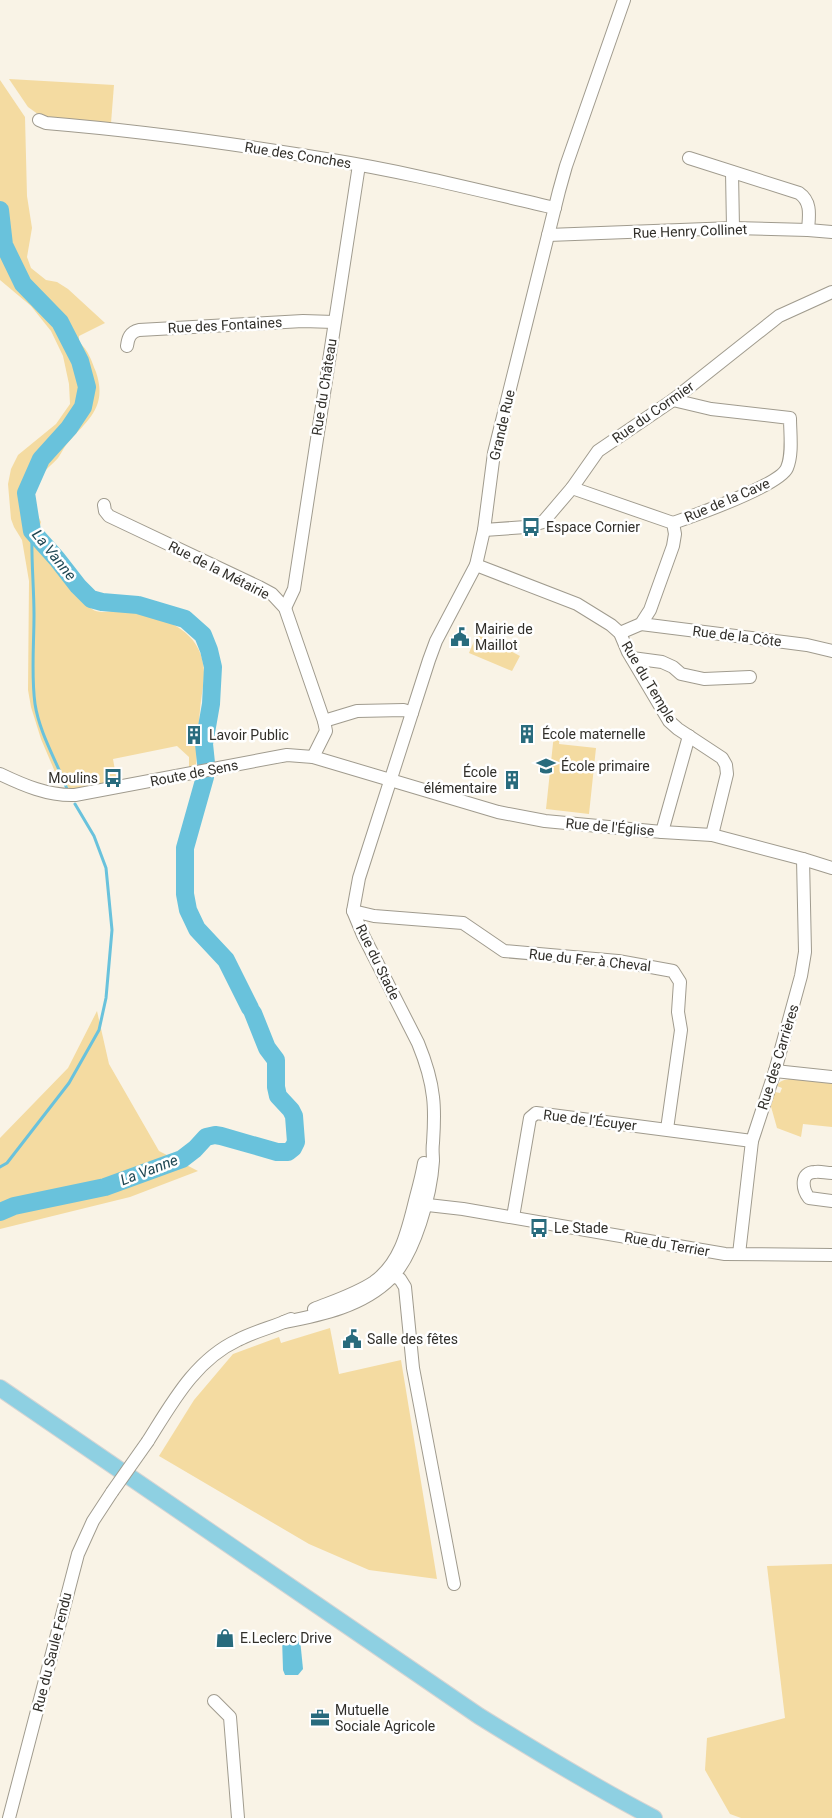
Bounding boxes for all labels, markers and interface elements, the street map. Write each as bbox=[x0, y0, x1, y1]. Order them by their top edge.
street label: Rue des Conches bbox=[244, 139, 352, 171]
street label: Rue Henry Collinet bbox=[633, 221, 748, 241]
street label: Rue des Fontaines bbox=[167, 314, 283, 336]
street label: Rue du Château bbox=[308, 337, 340, 437]
street label: Rue du Cormier bbox=[609, 378, 697, 446]
street label: Grande Rue bbox=[486, 388, 518, 462]
street label: Rue de la Cave bbox=[682, 475, 772, 525]
bus stop icon: Espace Cornier bbox=[520, 516, 542, 538]
place label: Espace Cornier bbox=[546, 519, 640, 535]
water label: La Vanne bbox=[28, 526, 80, 584]
street label: Rue de la Métairie bbox=[166, 538, 272, 602]
place label: Mairie de Maillot bbox=[475, 621, 533, 653]
street label: Rue de la Côte bbox=[692, 623, 782, 649]
public building icon: Mairie de Maillot bbox=[449, 626, 471, 648]
street label: Rue du Temple bbox=[618, 638, 680, 726]
building icon: École maternelle bbox=[516, 723, 538, 745]
building icon: Lavoir Public bbox=[183, 724, 205, 746]
place label: École maternelle bbox=[542, 725, 645, 742]
place label: Lavoir Public bbox=[209, 727, 289, 743]
school or university icon: École primaire bbox=[535, 755, 557, 777]
street label: Route de Sens bbox=[149, 757, 239, 789]
place label: École primaire bbox=[561, 757, 650, 774]
place label: École élémentaire bbox=[424, 763, 497, 796]
bus stop icon: Moulins bbox=[102, 767, 124, 789]
building icon: École élémentaire bbox=[501, 769, 523, 791]
place label: Moulins bbox=[48, 770, 98, 786]
street label: Rue de l'Église bbox=[565, 814, 655, 839]
street label: Rue du Stade bbox=[353, 922, 403, 1002]
street label: Rue du Fer à Cheval bbox=[528, 946, 652, 974]
street label: Rue des Carrières bbox=[754, 1002, 802, 1112]
street label: Rue de l’Écuyer bbox=[542, 1105, 638, 1134]
water label: La Vanne bbox=[118, 1151, 181, 1189]
bus stop icon: Le Stade bbox=[528, 1217, 550, 1239]
place label: Le Stade bbox=[554, 1220, 608, 1236]
street label: Rue du Terrier bbox=[623, 1229, 711, 1259]
public building icon: Salle des fêtes bbox=[341, 1328, 363, 1350]
place label: Salle des fêtes bbox=[367, 1331, 458, 1347]
street label: Rue du Saule Fendu bbox=[29, 1591, 75, 1713]
shop icon: E.Leclerc Drive bbox=[214, 1627, 236, 1649]
place label: E.Leclerc Drive bbox=[240, 1630, 332, 1646]
place label: Mutuelle Sociale Agricole bbox=[335, 1702, 435, 1734]
office icon: Mutuelle Sociale Agricole bbox=[309, 1707, 331, 1729]

